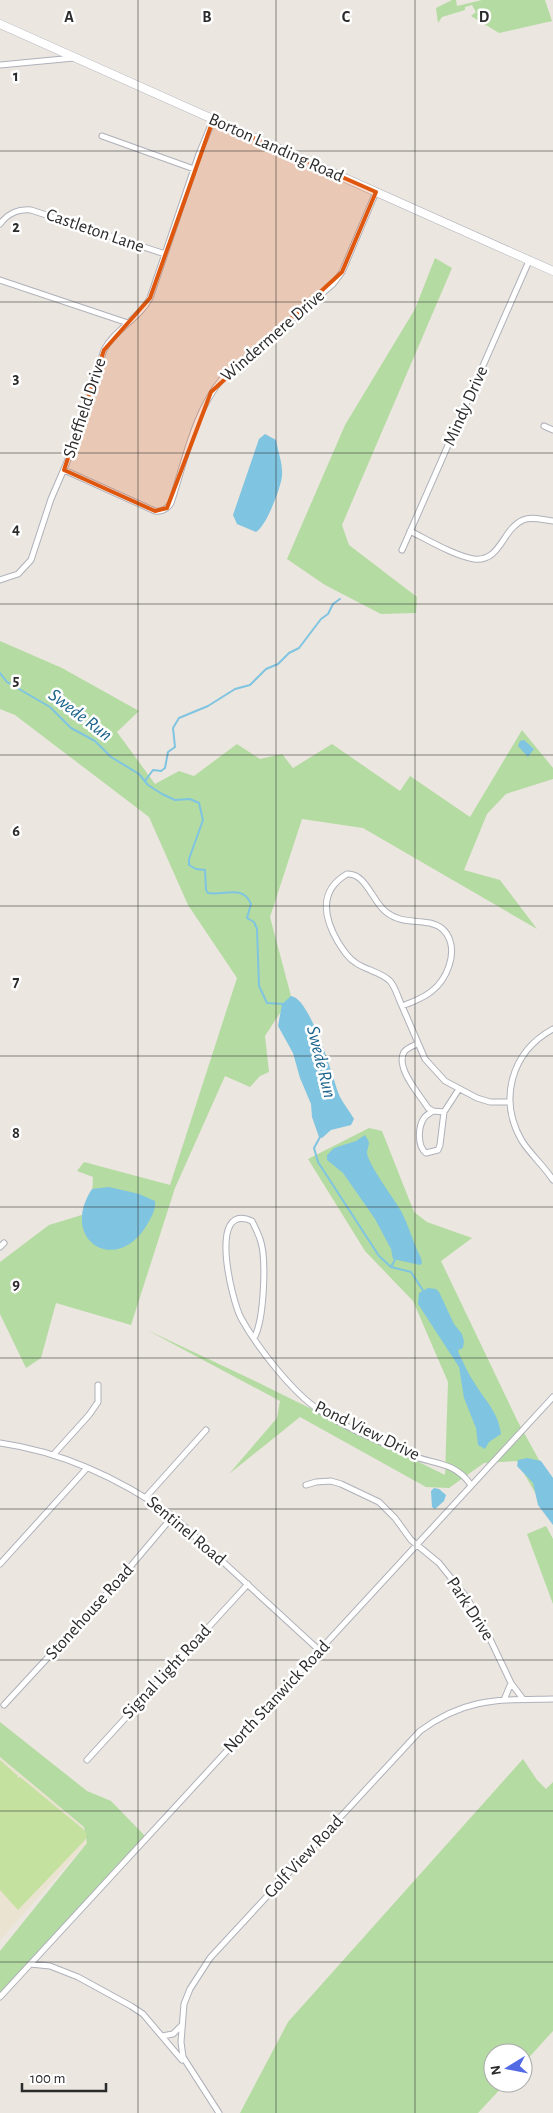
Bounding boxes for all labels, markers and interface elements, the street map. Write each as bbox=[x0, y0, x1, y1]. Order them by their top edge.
text: A bbox=[64, 9, 74, 25]
text: B bbox=[202, 9, 212, 25]
text: C bbox=[342, 9, 351, 25]
text: D bbox=[479, 9, 490, 25]
text: 1 bbox=[13, 68, 19, 84]
street label: Borton Landing Road bbox=[206, 110, 346, 186]
street label: Castleton Lane bbox=[44, 206, 146, 256]
text: 2 bbox=[12, 219, 20, 235]
street label: Windermere Drive bbox=[218, 286, 328, 386]
street label: Sheffield Drive bbox=[60, 356, 110, 460]
street label: Mindy Drive bbox=[440, 363, 492, 449]
text: 3 bbox=[13, 370, 20, 386]
text: 4 bbox=[12, 521, 20, 537]
text: 5 bbox=[13, 672, 20, 688]
water label: Swede Run bbox=[45, 685, 115, 745]
text: 6 bbox=[12, 823, 20, 839]
text: 7 bbox=[13, 974, 20, 990]
water label: Swede Run bbox=[303, 1024, 339, 1100]
text: 8 bbox=[12, 1125, 20, 1141]
text: 9 bbox=[12, 1276, 20, 1292]
street label: Pond View Drive bbox=[312, 1398, 422, 1464]
street label: Sentinel Road bbox=[143, 1493, 229, 1569]
street label: Stonehouse Road bbox=[43, 1561, 137, 1663]
street label: Park Drive bbox=[443, 1574, 497, 1644]
street label: Signal Light Road bbox=[119, 1622, 215, 1722]
street label: North Stanwick Road bbox=[221, 1637, 333, 1757]
street label: Golf View Road bbox=[261, 1812, 347, 1902]
north arrow bbox=[483, 2043, 533, 2093]
scale bar bbox=[22, 2060, 106, 2092]
text: N bbox=[488, 2064, 504, 2076]
text: 100 m bbox=[30, 2071, 65, 2086]

